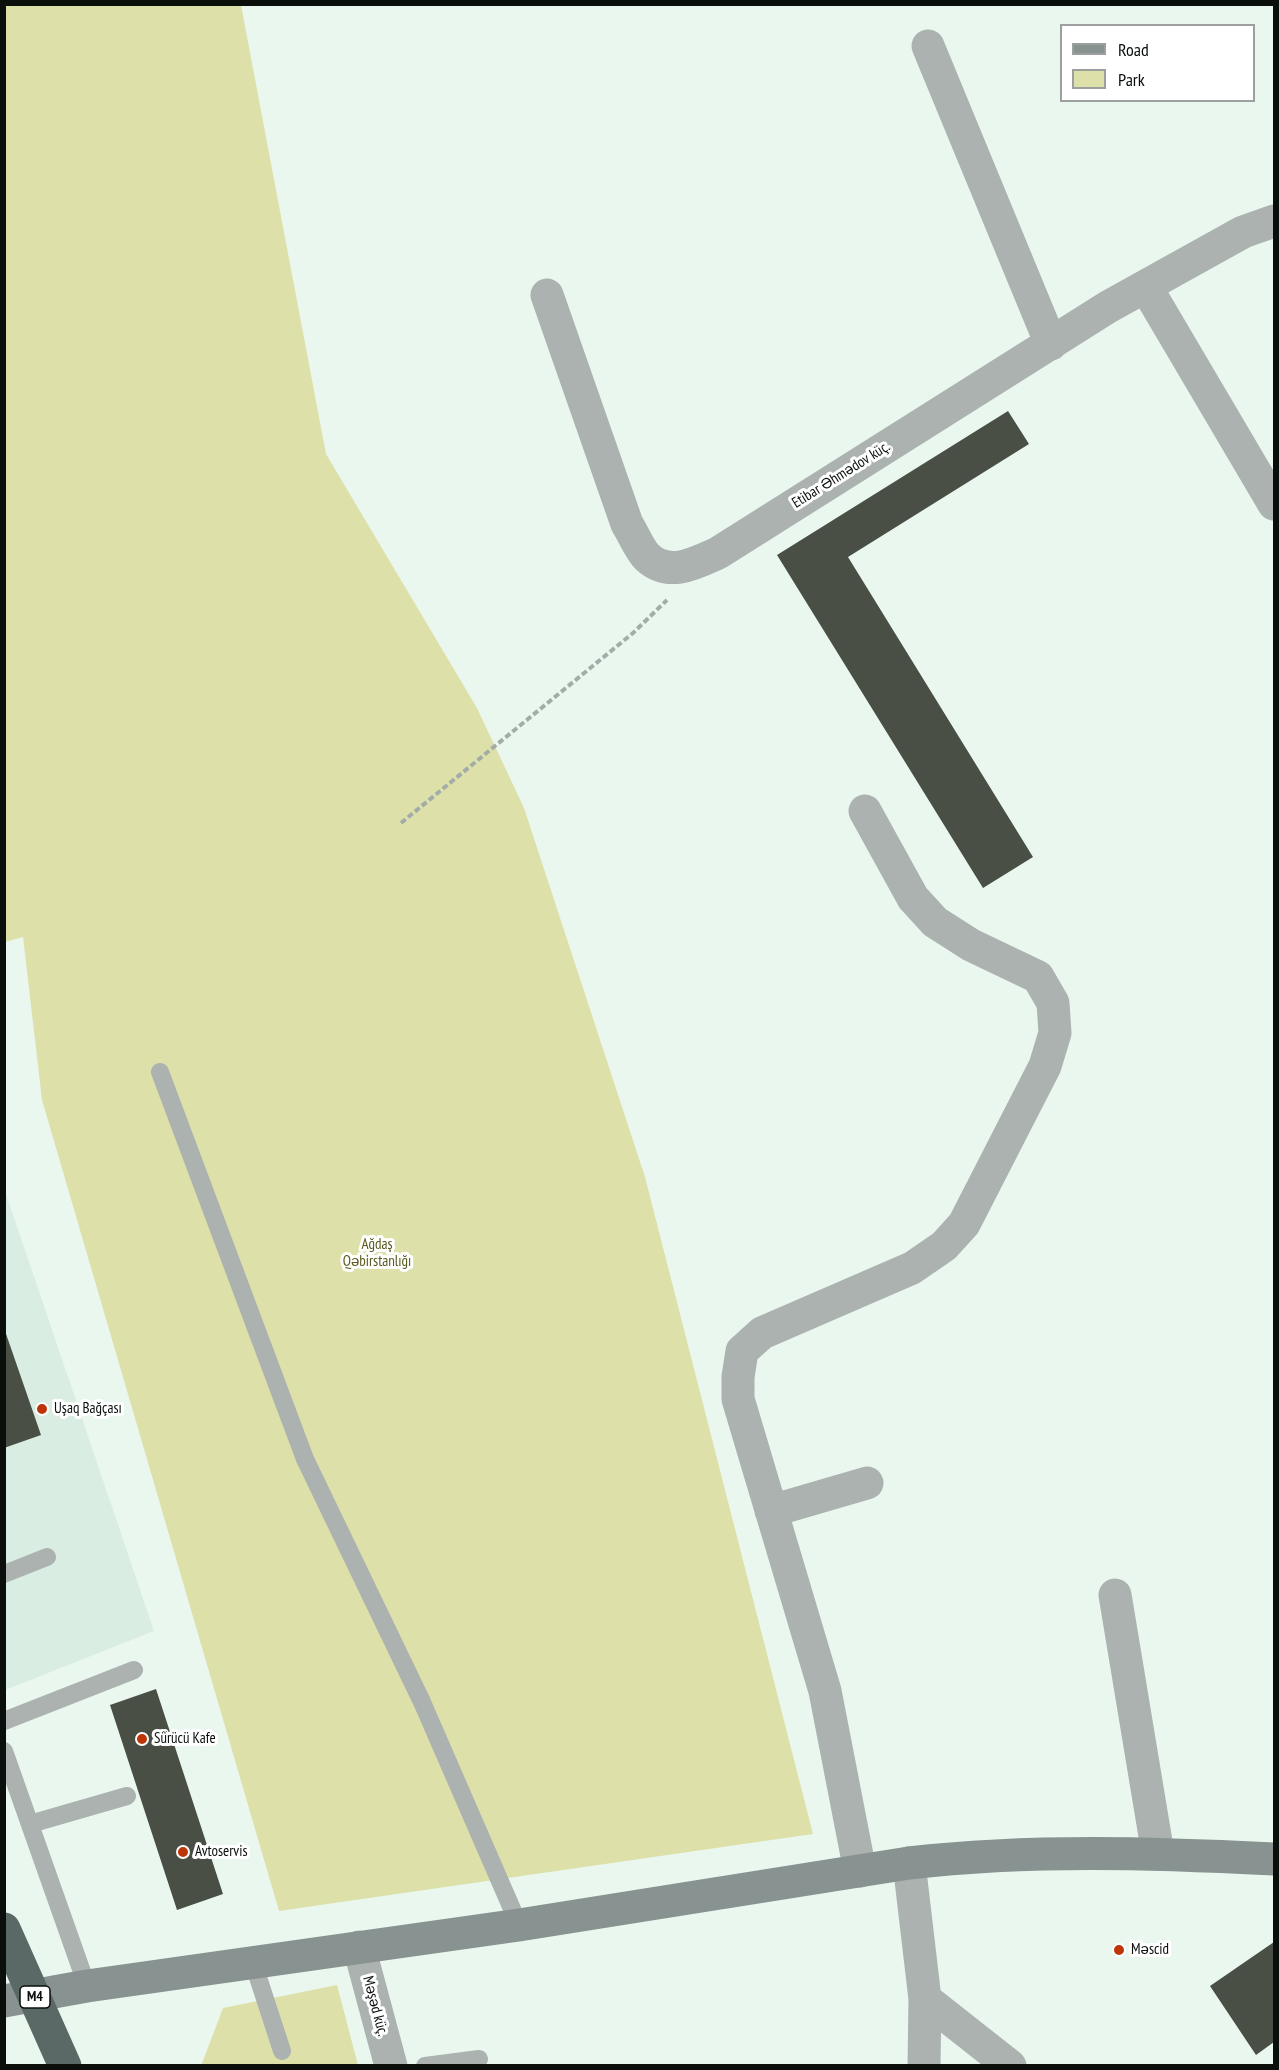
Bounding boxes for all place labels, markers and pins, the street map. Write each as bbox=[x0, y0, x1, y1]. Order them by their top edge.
place label: Uşaq Bağçası bbox=[54, 1400, 122, 1418]
marker: Uşaq Bağçası bbox=[35, 1402, 49, 1416]
place label: Sürücü Kafe bbox=[154, 1730, 216, 1748]
marker: Sürücü Kafe bbox=[135, 1732, 149, 1746]
place label: Avtoservis bbox=[195, 1843, 247, 1861]
marker: Avtoservis bbox=[176, 1845, 190, 1859]
place label: Məscid bbox=[1131, 1941, 1169, 1959]
marker: Məscid bbox=[1112, 1943, 1126, 1957]

